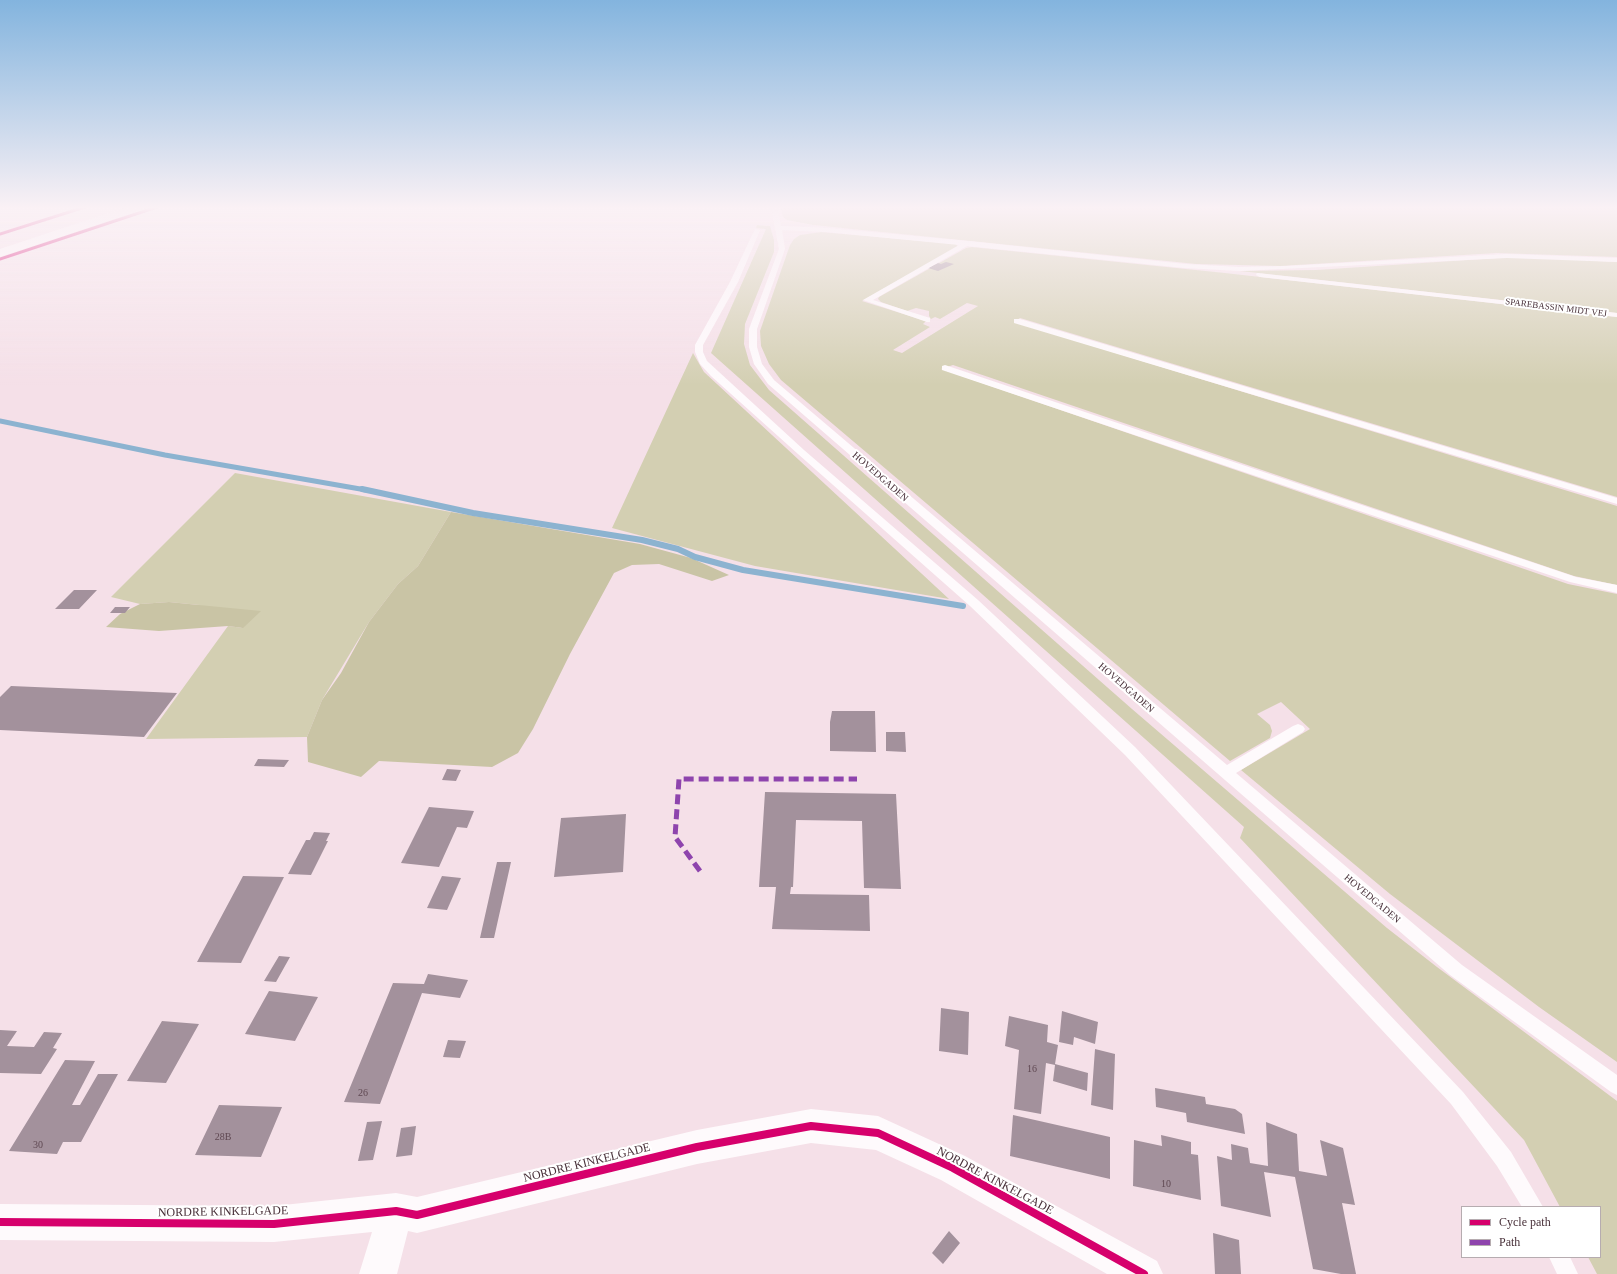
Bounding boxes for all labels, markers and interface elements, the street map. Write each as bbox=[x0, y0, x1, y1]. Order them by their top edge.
street label: SPAREBASSIN MIDT VEJ bbox=[1505, 296, 1607, 320]
street label: HOVEDGADEN bbox=[850, 450, 910, 504]
street label: HOVEDGADEN bbox=[1096, 661, 1156, 715]
street label: HOVEDGADEN bbox=[1341, 872, 1403, 926]
house number: 16 bbox=[1027, 1063, 1037, 1075]
house number: 26 bbox=[358, 1087, 368, 1099]
house number: 28B bbox=[215, 1131, 231, 1143]
house number: 30 bbox=[33, 1139, 43, 1151]
street label: NORDRE KINKELGADE bbox=[522, 1140, 652, 1186]
street label: NORDRE KINKELGADE bbox=[934, 1144, 1056, 1218]
house number: 10 bbox=[1161, 1178, 1171, 1190]
street label: NORDRE KINKELGADE bbox=[158, 1204, 288, 1220]
legend bbox=[1461, 1206, 1601, 1258]
text: Cycle path bbox=[1499, 1215, 1551, 1229]
text: Path bbox=[1499, 1235, 1520, 1249]

